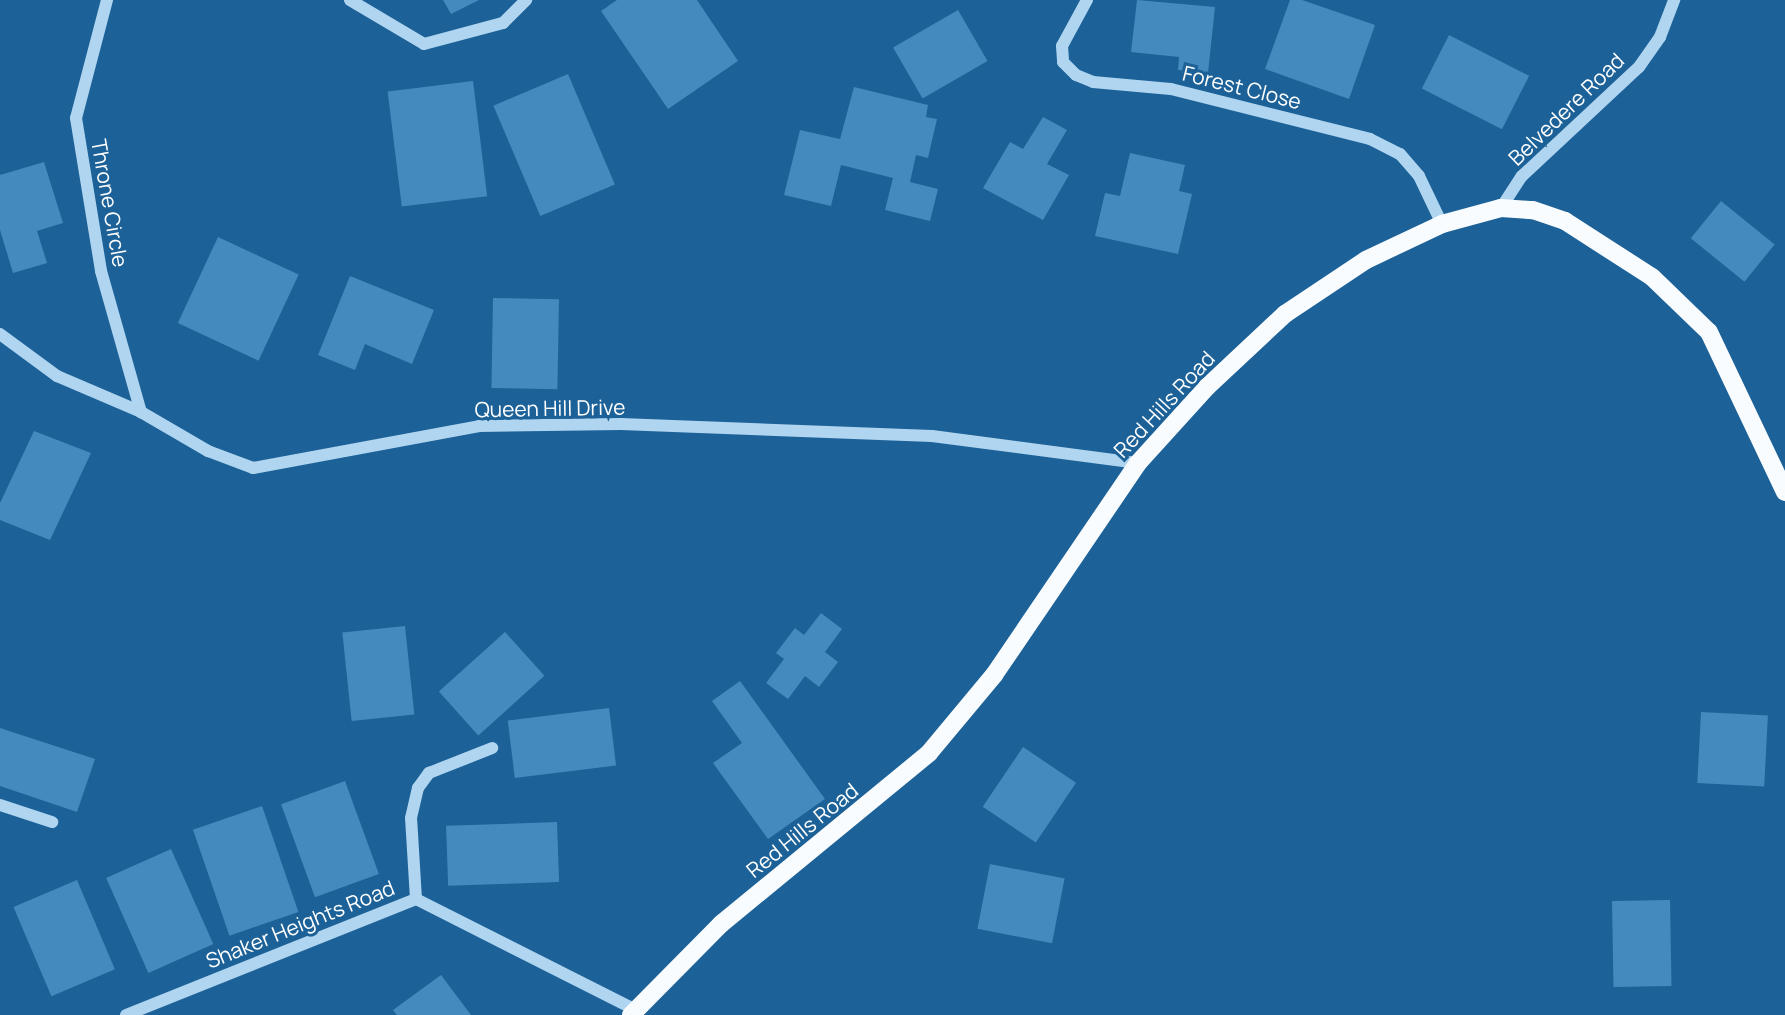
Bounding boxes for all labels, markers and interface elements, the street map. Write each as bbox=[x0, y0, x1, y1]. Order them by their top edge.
street label: Belvedere Road bbox=[1503, 48, 1629, 170]
street label: Forest Close bbox=[1180, 60, 1304, 114]
street label: Throne Circle bbox=[86, 137, 134, 269]
street label: Red Hills Road bbox=[1108, 346, 1220, 462]
street label: Queen Hill Drive bbox=[474, 394, 626, 422]
street label: Red Hills Road bbox=[741, 777, 863, 883]
street label: Shaker Heights Road bbox=[202, 875, 398, 973]

